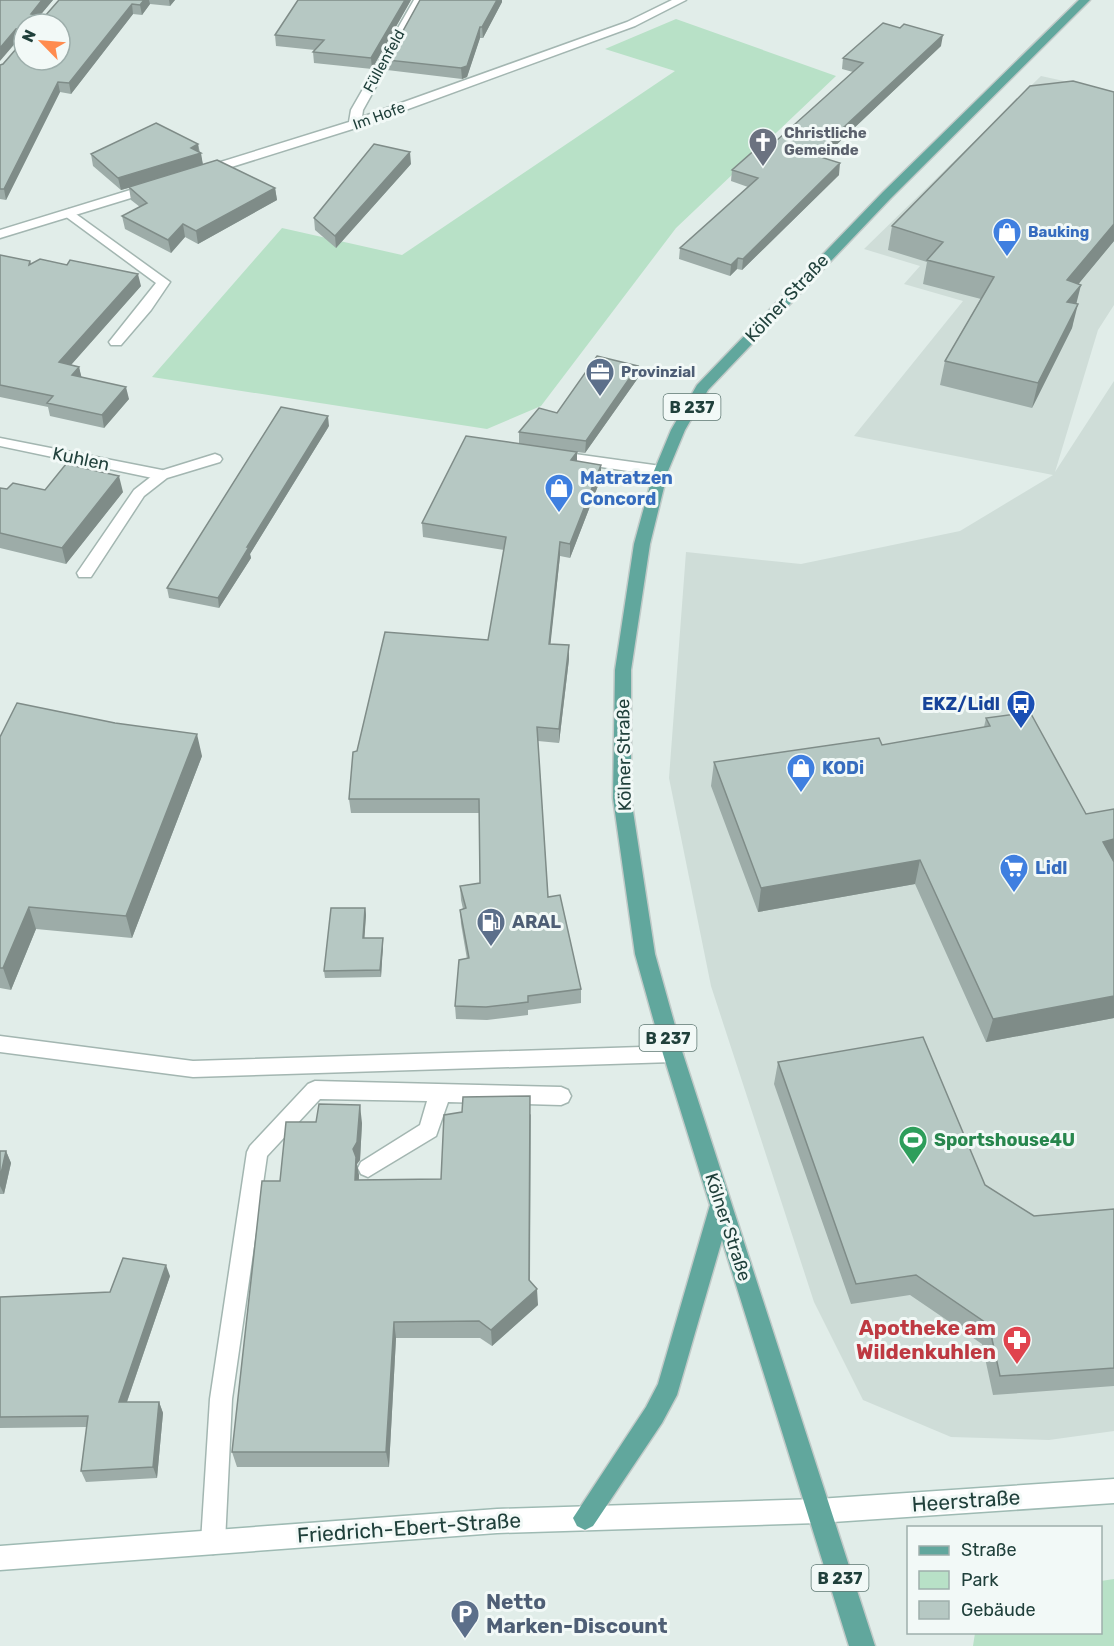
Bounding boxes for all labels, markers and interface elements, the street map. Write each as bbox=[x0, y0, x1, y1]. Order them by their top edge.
north arrow bbox=[12, 12, 72, 72]
text: N bbox=[18, 27, 40, 45]
street label: Füllenfeld bbox=[359, 27, 409, 95]
street label: Im Hofe bbox=[350, 98, 408, 134]
place label: Christliche Gemeinde bbox=[784, 124, 867, 159]
church icon: Christliche Gemeinde bbox=[747, 126, 779, 168]
shop icon: Bauking bbox=[991, 216, 1023, 258]
place label: Bauking bbox=[1028, 223, 1089, 241]
street label: Kölner Straße bbox=[741, 249, 833, 347]
office icon: Provinzial bbox=[584, 356, 616, 398]
place label: Provinzial bbox=[621, 363, 695, 381]
road number: B 237 bbox=[664, 394, 720, 420]
street label: Kuhlen bbox=[51, 442, 111, 476]
place label: Matratzen Concord bbox=[580, 467, 673, 510]
shop icon: Matratzen Concord bbox=[543, 472, 575, 514]
bus stop icon: EKZ/Lidl bbox=[1005, 688, 1037, 730]
place label: EKZ/Lidl bbox=[922, 693, 1000, 715]
street label: Kölner Straße bbox=[612, 699, 636, 811]
shop icon: KODi bbox=[785, 752, 817, 794]
place label: KODi bbox=[822, 757, 864, 779]
supermarket icon: Lidl bbox=[998, 852, 1030, 894]
place label: Lidl bbox=[1035, 857, 1067, 879]
fuel station icon: ARAL bbox=[475, 906, 507, 948]
place label: ARAL bbox=[512, 911, 561, 933]
road number: B 237 bbox=[640, 1025, 696, 1051]
sports icon: Sportshouse4U bbox=[897, 1124, 929, 1166]
place label: Sportshouse4U bbox=[934, 1129, 1075, 1151]
street label: Kölner Straße bbox=[700, 1170, 756, 1284]
place label: Apotheke am Wildenkuhlen bbox=[856, 1315, 996, 1364]
pharmacy icon: Apotheke am Wildenkuhlen bbox=[1001, 1324, 1033, 1366]
street label: Heerstraße bbox=[911, 1484, 1021, 1517]
street label: Friedrich-Ebert-Straße bbox=[296, 1507, 522, 1548]
legend bbox=[907, 1526, 1102, 1634]
text: Straße bbox=[961, 1539, 1017, 1561]
road number: B 237 bbox=[812, 1565, 868, 1591]
text: Park bbox=[961, 1569, 999, 1591]
place label: Netto Marken-Discount bbox=[486, 1589, 668, 1638]
parking icon: Netto Marken-Discount bbox=[449, 1598, 481, 1640]
text: Gebäude bbox=[961, 1599, 1036, 1621]

